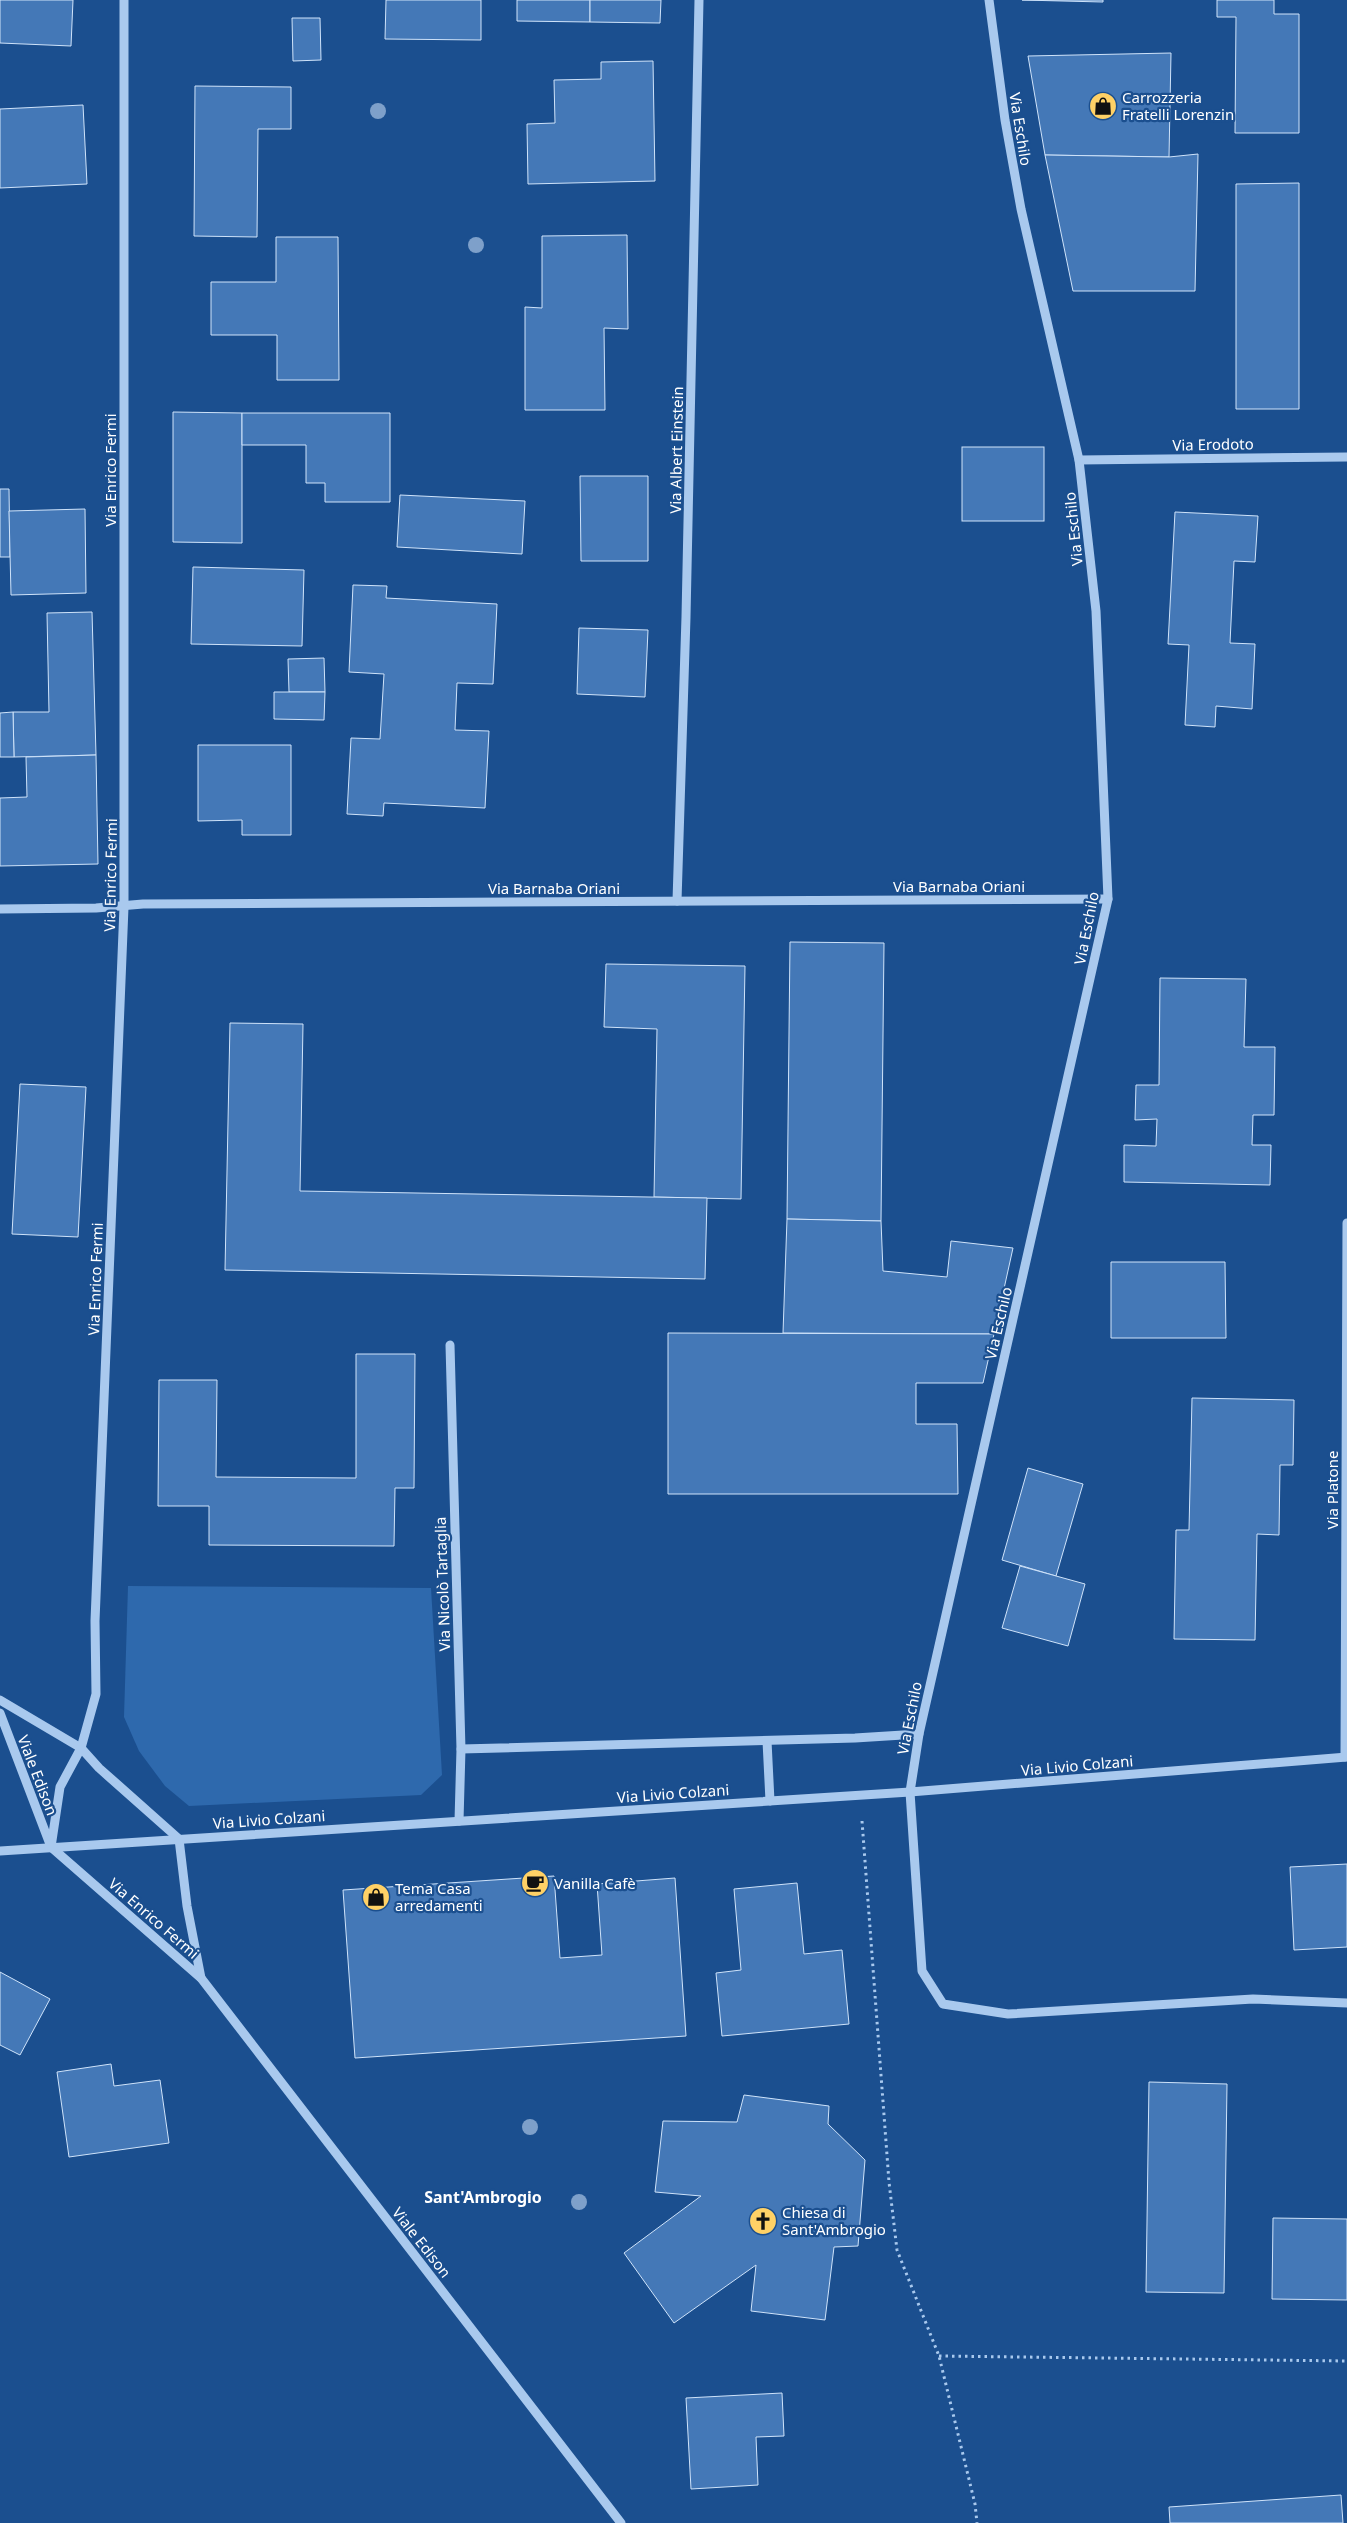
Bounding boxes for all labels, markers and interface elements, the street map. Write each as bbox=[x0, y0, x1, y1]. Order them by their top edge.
place label: Carrozzeria Fratelli Lorenzin bbox=[1122, 87, 1234, 124]
street label: Via Eschilo bbox=[1005, 91, 1037, 167]
shop icon: Carrozzeria Fratelli Lorenzin bbox=[1088, 91, 1118, 121]
street label: Via Albert Einstein bbox=[665, 386, 687, 514]
street label: Via Enrico Fermi bbox=[100, 413, 120, 527]
street label: Via Erodoto bbox=[1172, 433, 1254, 455]
street label: Via Eschilo bbox=[1059, 491, 1087, 567]
street label: Via Enrico Fermi bbox=[99, 818, 121, 932]
street label: Via Barnaba Oriani bbox=[893, 876, 1025, 896]
street label: Via Barnaba Oriani bbox=[488, 878, 620, 898]
street label: Via Eschilo bbox=[1069, 890, 1103, 966]
street label: Via Enrico Fermi bbox=[83, 1222, 107, 1336]
street label: Via Eschilo bbox=[980, 1285, 1016, 1361]
street label: Via Platone bbox=[1322, 1451, 1342, 1529]
street label: Via Nicolò Tartaglia bbox=[430, 1516, 454, 1652]
street label: Via Eschilo bbox=[892, 1680, 926, 1756]
street label: Viale Edison bbox=[14, 1732, 62, 1818]
street label: Via Livio Colzani bbox=[1020, 1750, 1134, 1780]
street label: Via Livio Colzani bbox=[616, 1779, 730, 1807]
street label: Via Livio Colzani bbox=[212, 1805, 326, 1833]
cafe icon: Vanilla Cafè bbox=[520, 1868, 550, 1898]
street label: Via Enrico Fermi bbox=[105, 1873, 203, 1963]
place label: Vanilla Cafè bbox=[554, 1873, 636, 1893]
place label: Tema Casa arredamenti bbox=[395, 1878, 483, 1915]
shop icon: Tema Casa arredamenti bbox=[361, 1882, 391, 1912]
district label: Sant'Ambrogio bbox=[424, 2186, 542, 2208]
place label: Chiesa di Sant'Ambrogio bbox=[782, 2202, 886, 2239]
street label: Viale Edison bbox=[388, 2203, 456, 2281]
church icon: Chiesa di Sant'Ambrogio bbox=[748, 2206, 778, 2236]

